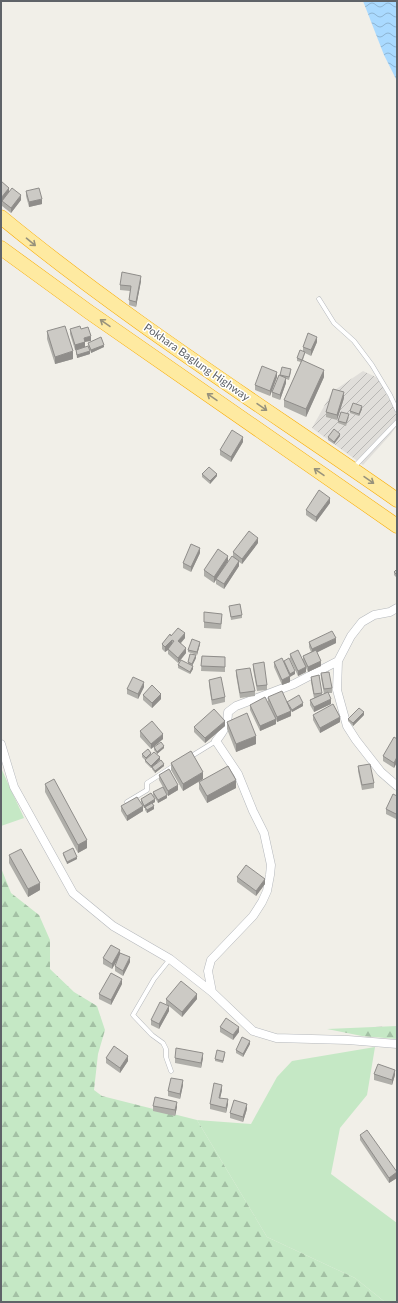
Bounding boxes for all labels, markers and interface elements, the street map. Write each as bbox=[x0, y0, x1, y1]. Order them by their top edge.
one-way arrow bbox=[26, 237, 36, 246]
one-way arrow bbox=[100, 319, 111, 327]
street label: Pokhara Baglung Highway bbox=[142, 320, 253, 403]
one-way arrow bbox=[207, 393, 218, 401]
one-way arrow bbox=[256, 403, 267, 411]
one-way arrow bbox=[314, 468, 325, 476]
one-way arrow bbox=[363, 476, 374, 484]

